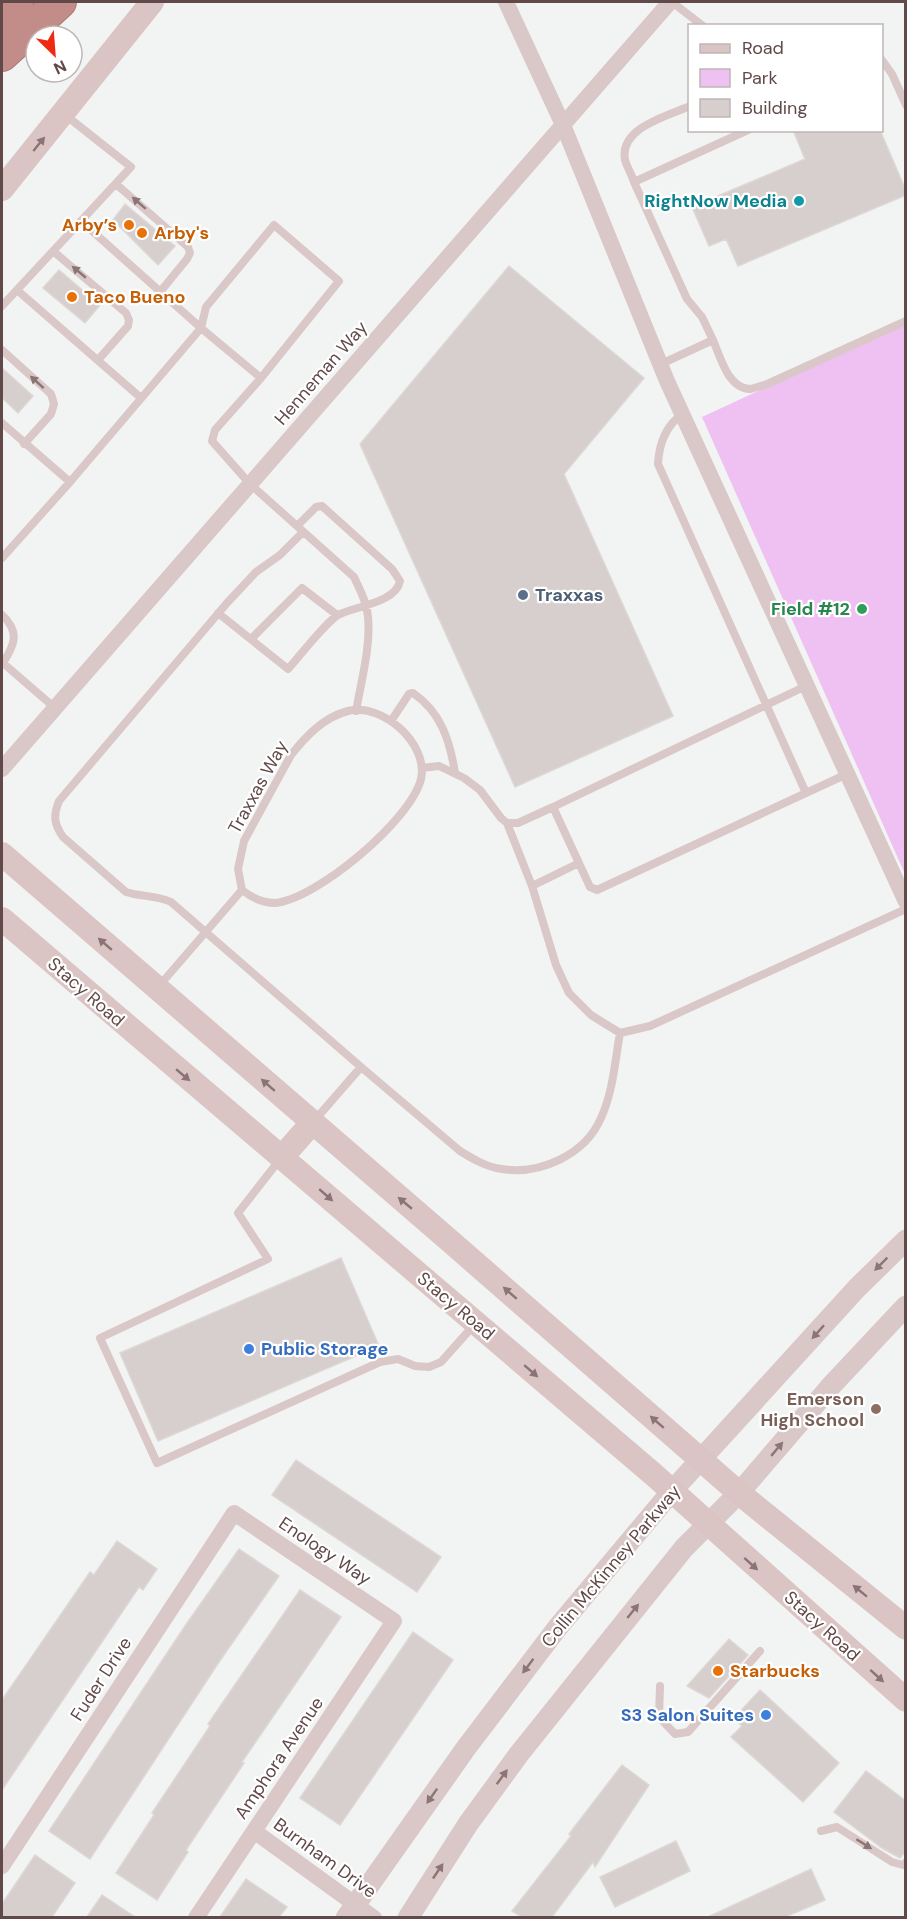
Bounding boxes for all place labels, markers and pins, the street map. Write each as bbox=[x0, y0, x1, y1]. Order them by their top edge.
place label: RightNow Media bbox=[644, 189, 787, 213]
marker: RightNow Media bbox=[792, 194, 806, 208]
place label: Arby’s bbox=[62, 213, 117, 237]
marker: Arby’s bbox=[122, 218, 136, 232]
place label: Arby's bbox=[154, 221, 209, 245]
marker: Arby's bbox=[135, 226, 149, 240]
place label: Taco Bueno bbox=[84, 285, 185, 309]
marker: Taco Bueno bbox=[65, 290, 79, 304]
place label: Traxxas bbox=[535, 583, 603, 607]
marker: Traxxas bbox=[516, 588, 530, 602]
place label: Field #12 bbox=[771, 597, 850, 621]
marker: Field #12 bbox=[855, 602, 869, 616]
place label: Public Storage bbox=[261, 1337, 389, 1361]
marker: Public Storage bbox=[242, 1342, 256, 1356]
place label: Emerson High School bbox=[760, 1387, 864, 1432]
marker: Emerson High School bbox=[869, 1402, 883, 1416]
place label: Starbucks bbox=[730, 1659, 820, 1683]
marker: Starbucks bbox=[711, 1664, 725, 1678]
place label: S3 Salon Suites bbox=[621, 1703, 754, 1727]
marker: S3 Salon Suites bbox=[759, 1708, 773, 1722]

